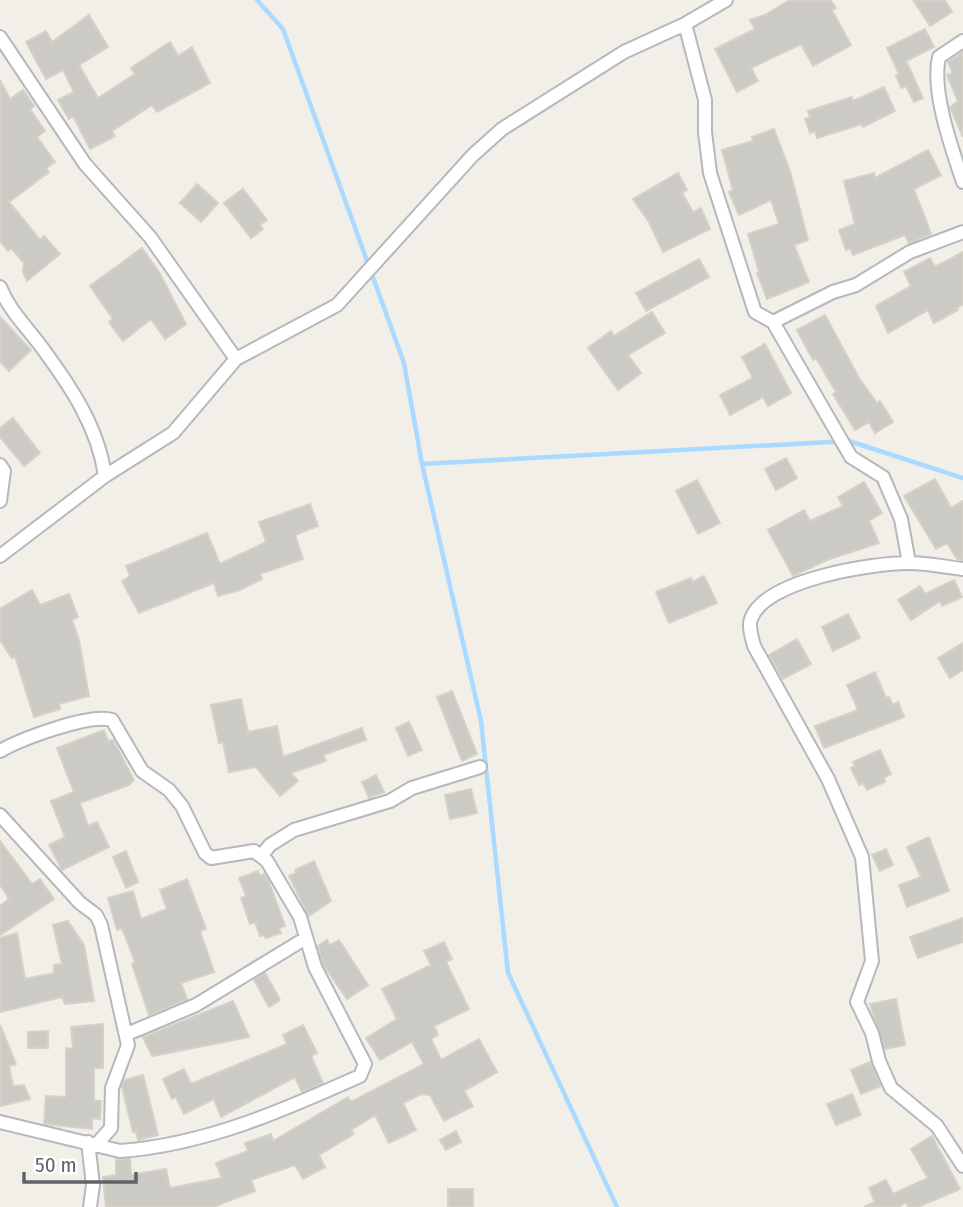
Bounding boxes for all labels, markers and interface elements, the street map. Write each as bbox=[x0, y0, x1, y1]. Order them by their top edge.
scale bar bbox=[24, 1140, 136, 1184]
text: 50 m bbox=[35, 1152, 77, 1178]

